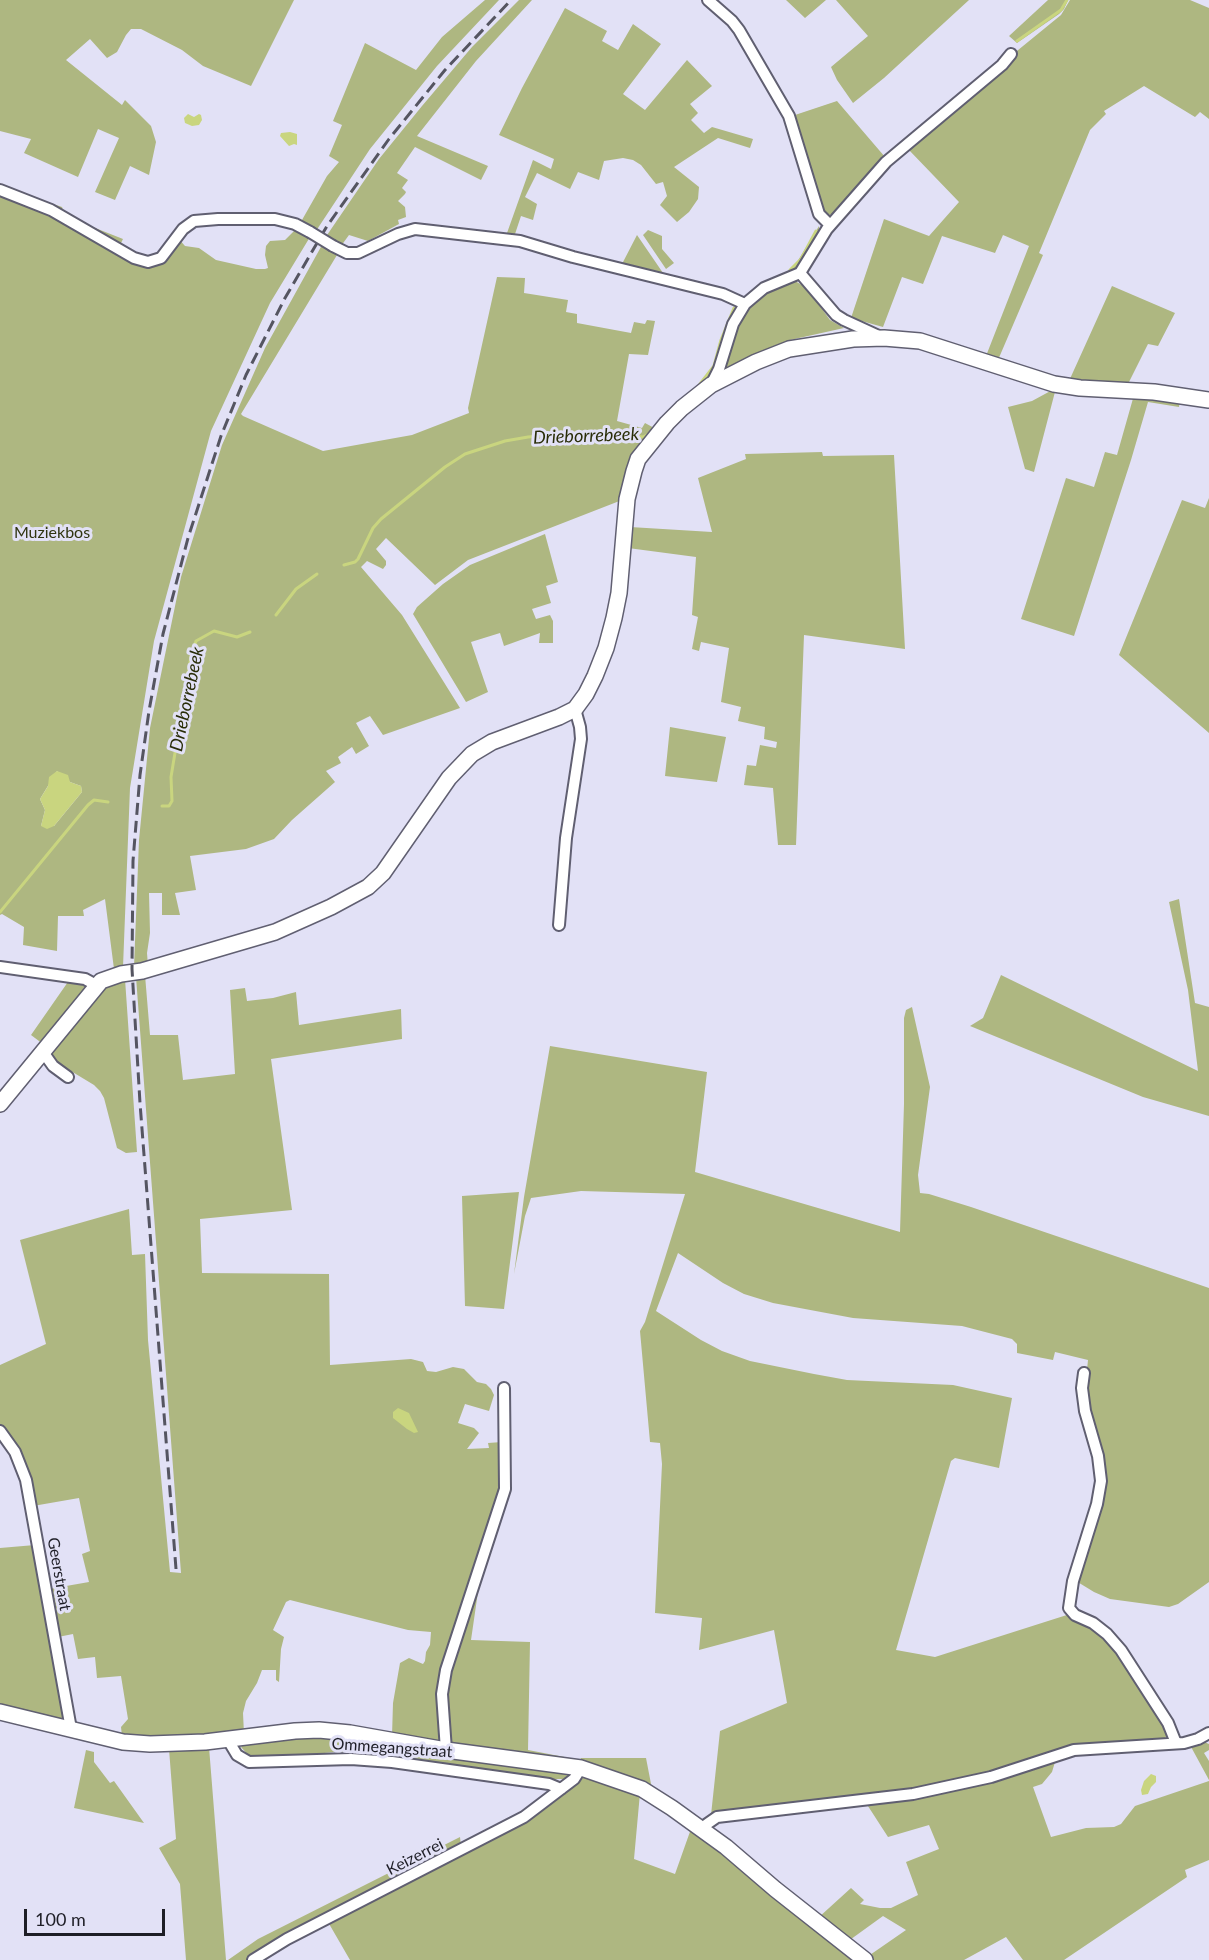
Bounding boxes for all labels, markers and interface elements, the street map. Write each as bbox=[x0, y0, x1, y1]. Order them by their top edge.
water label: Drieborrebeek bbox=[533, 423, 639, 449]
park label: Muziekbos bbox=[14, 523, 90, 543]
water label: Drieborrebeek bbox=[165, 645, 209, 753]
street label: Geerstraat bbox=[43, 1536, 75, 1612]
street label: Ommegangstraat bbox=[331, 1734, 453, 1762]
street label: Keizerrei bbox=[383, 1835, 447, 1879]
scale bar bbox=[27, 1897, 168, 1935]
text: 100 m bbox=[35, 1908, 86, 1930]

